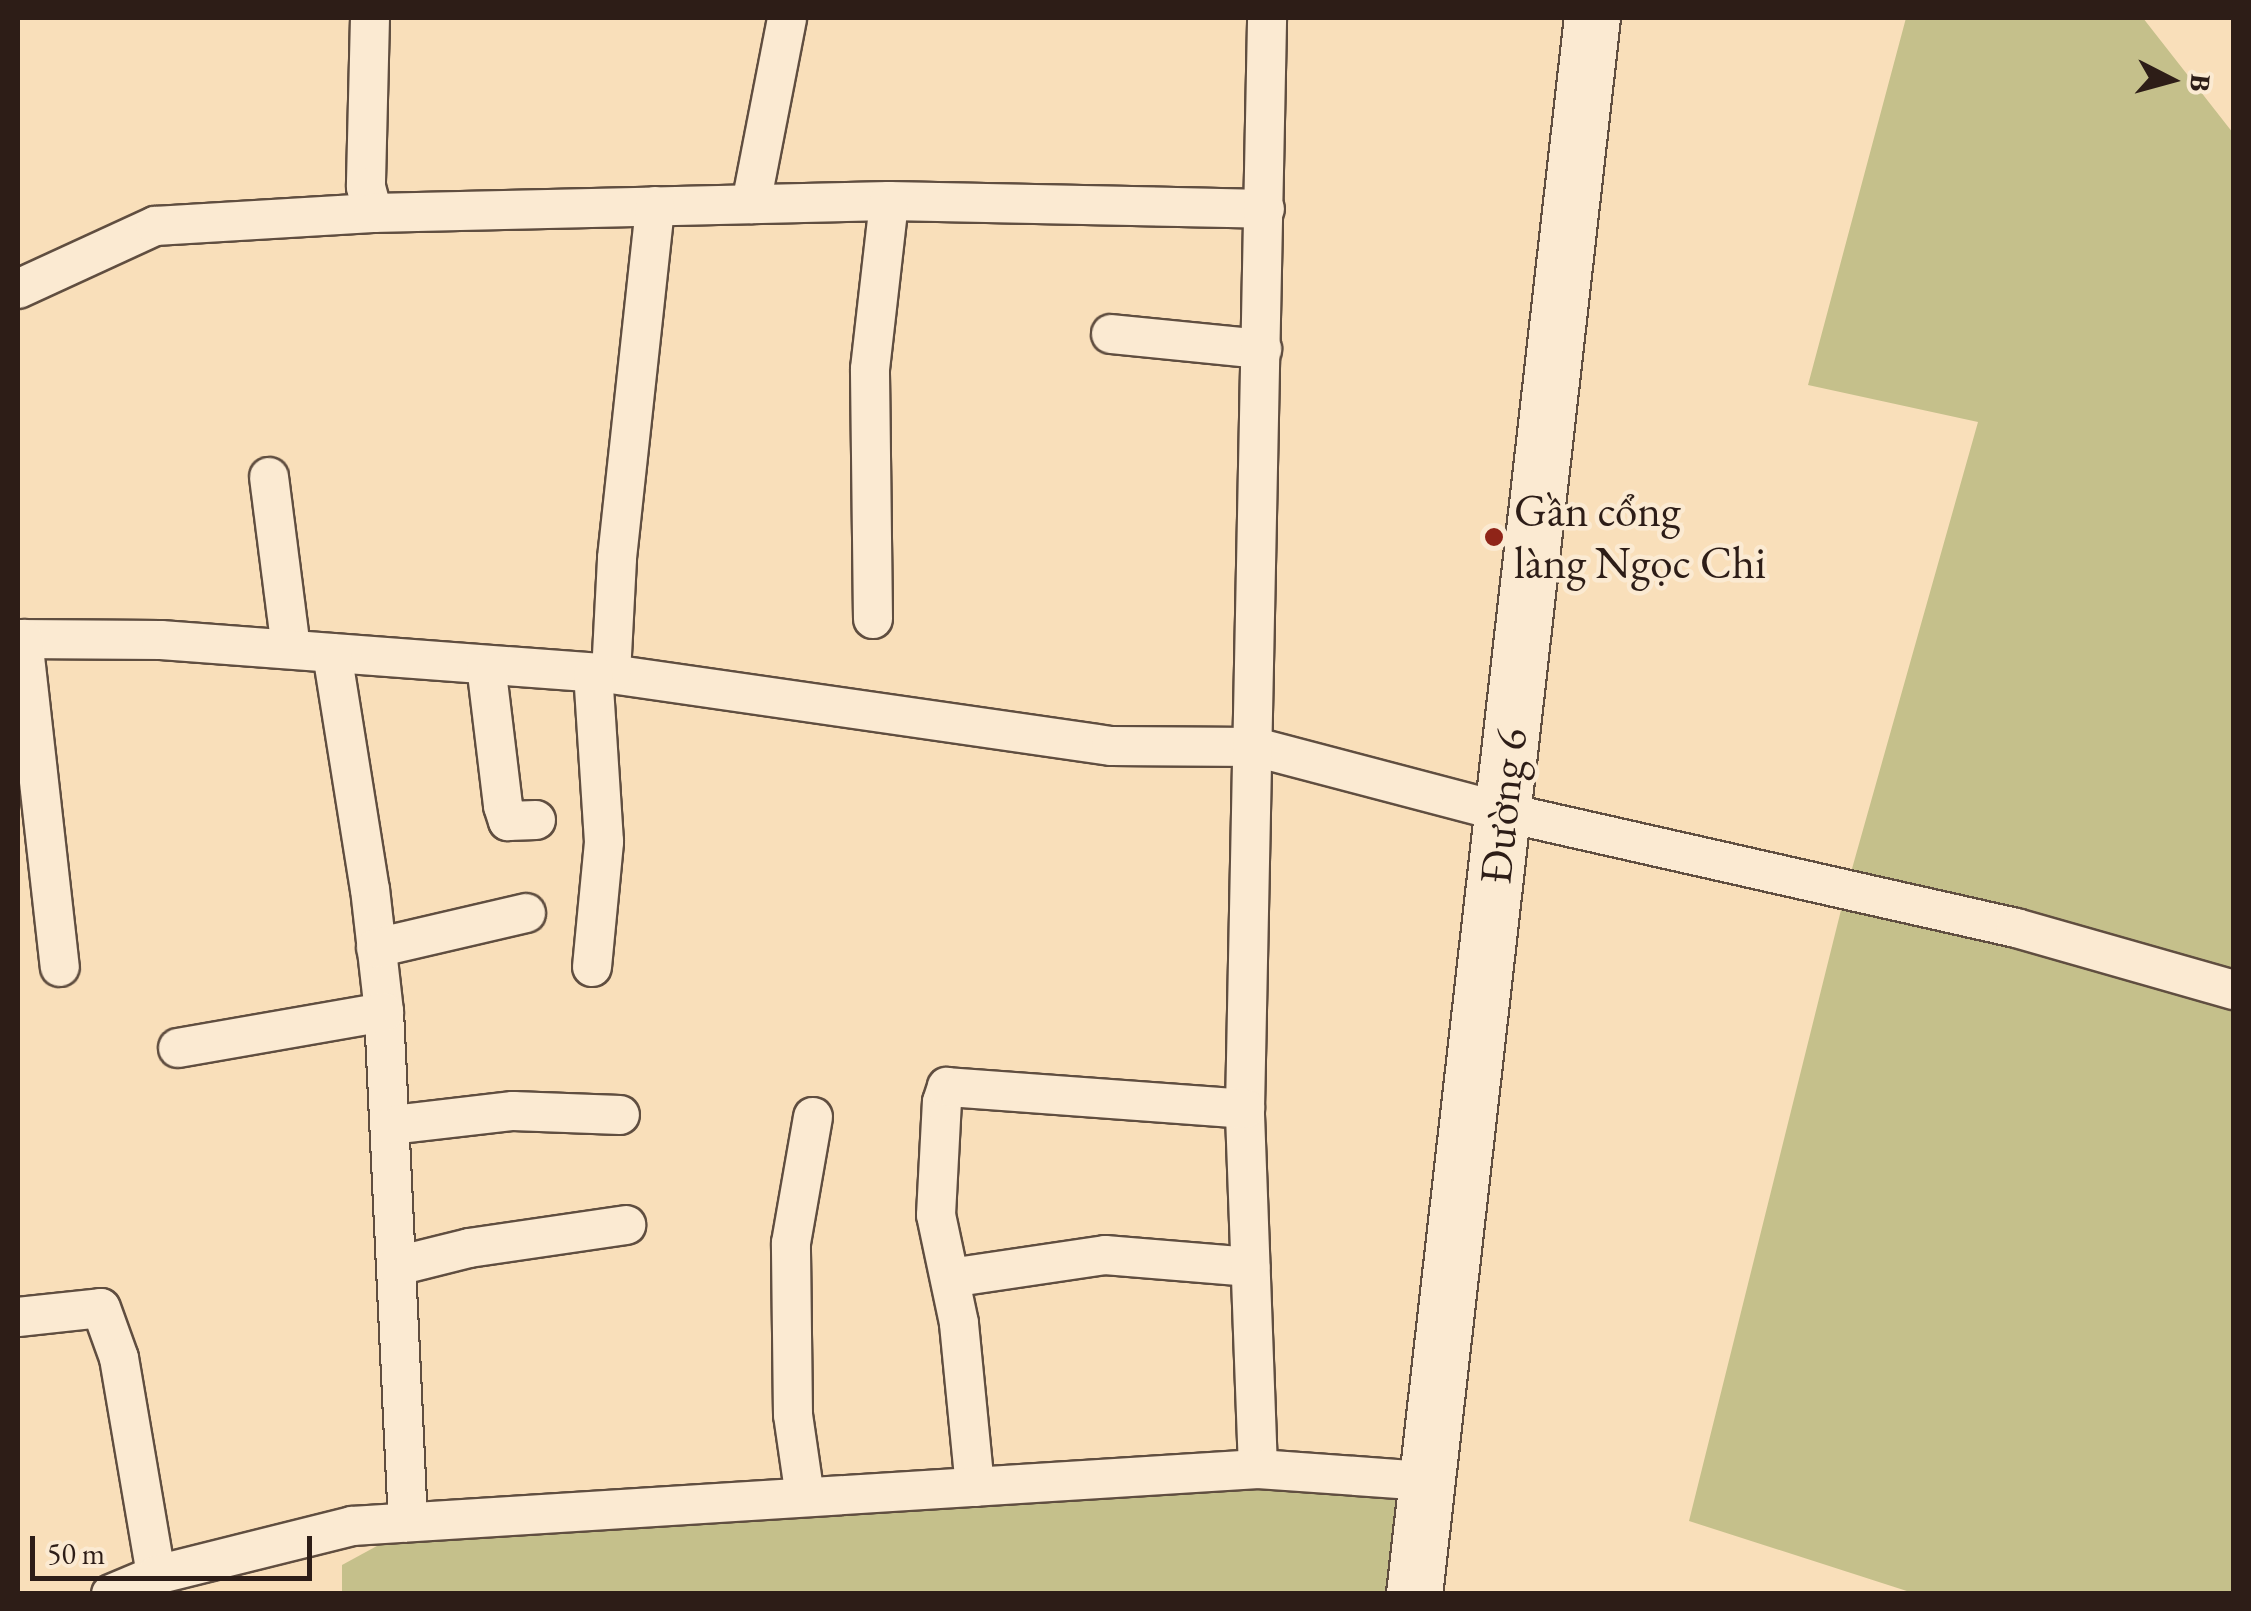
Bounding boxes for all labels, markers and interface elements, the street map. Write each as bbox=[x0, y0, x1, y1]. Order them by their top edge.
north arrow bbox=[2121, 30, 2221, 130]
text: B bbox=[2182, 73, 2220, 94]
place label: Gần cổng làng Ngọc Chi bbox=[1514, 484, 1766, 590]
marker: Gần cổng làng Ngọc Chi bbox=[1483, 526, 1505, 548]
street label: Đường 6 bbox=[1468, 726, 1538, 886]
scale bar bbox=[35, 1516, 318, 1578]
text: 50 m bbox=[47, 1534, 105, 1573]

